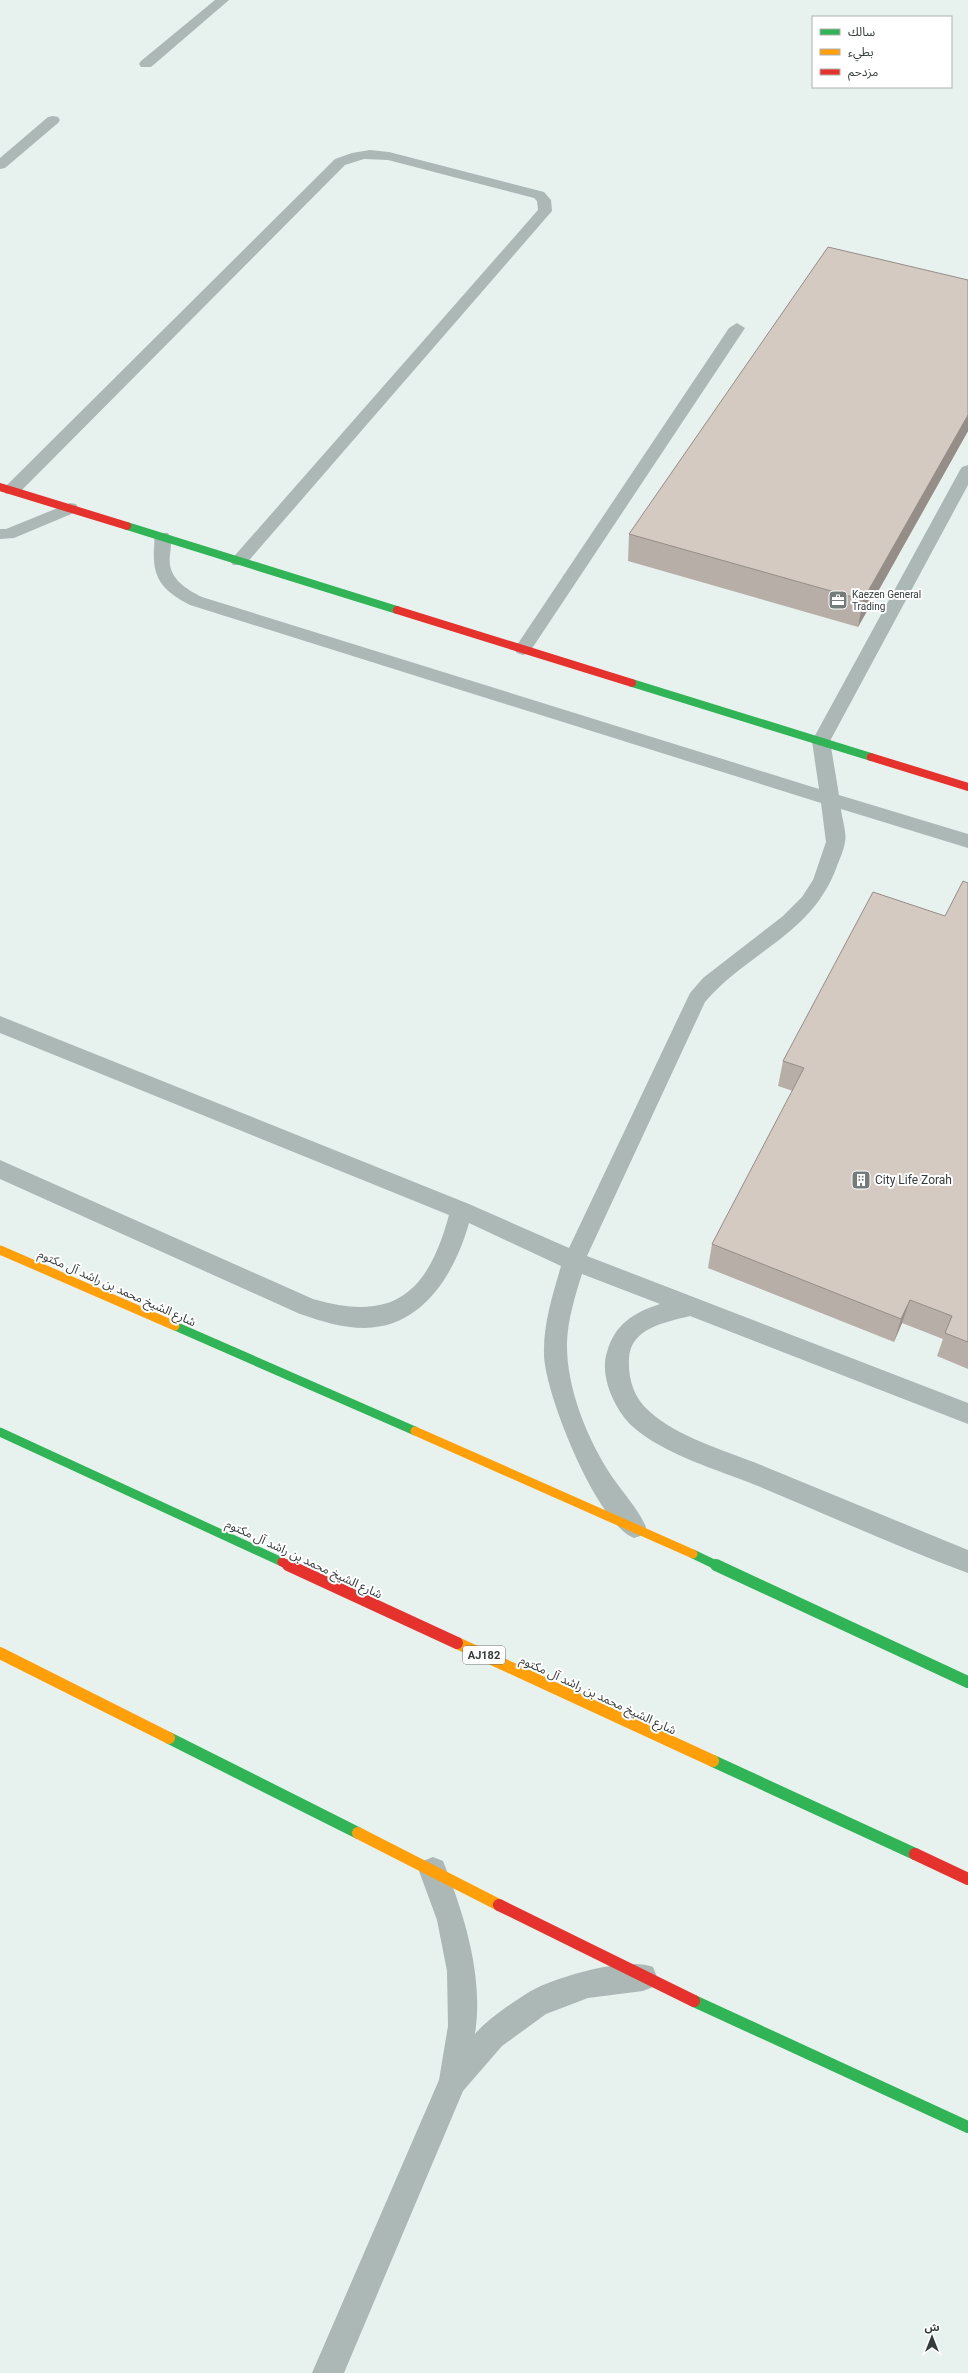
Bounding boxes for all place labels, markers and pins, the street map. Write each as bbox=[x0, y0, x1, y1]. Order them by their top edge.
office icon: Kaezen General Trading bbox=[827, 589, 849, 611]
place label: Kaezen General Trading bbox=[852, 589, 921, 612]
building icon: City Life Zorah bbox=[850, 1169, 872, 1191]
place label: City Life Zorah bbox=[875, 1173, 952, 1187]

